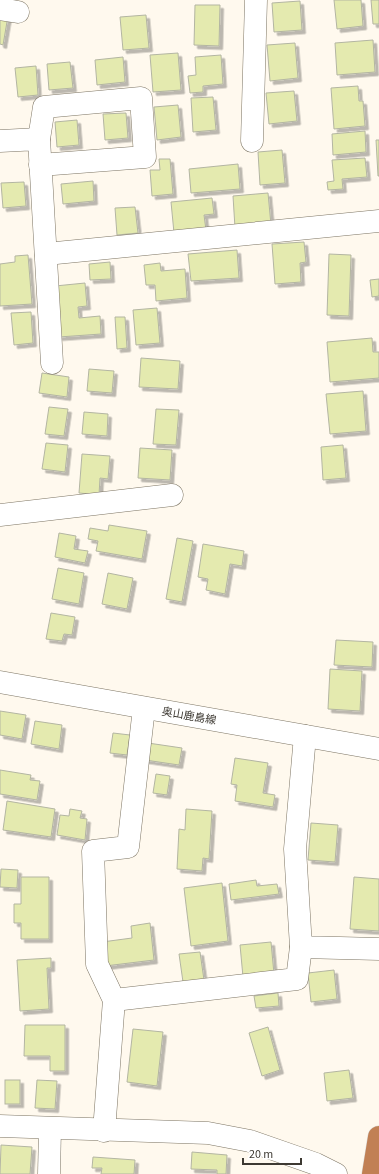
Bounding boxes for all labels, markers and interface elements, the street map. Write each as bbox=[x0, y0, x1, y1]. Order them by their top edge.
street label: 奥山鹿島線 bbox=[161, 704, 217, 728]
scale bar bbox=[243, 1140, 301, 1166]
text: 20 m bbox=[249, 1146, 273, 1163]

